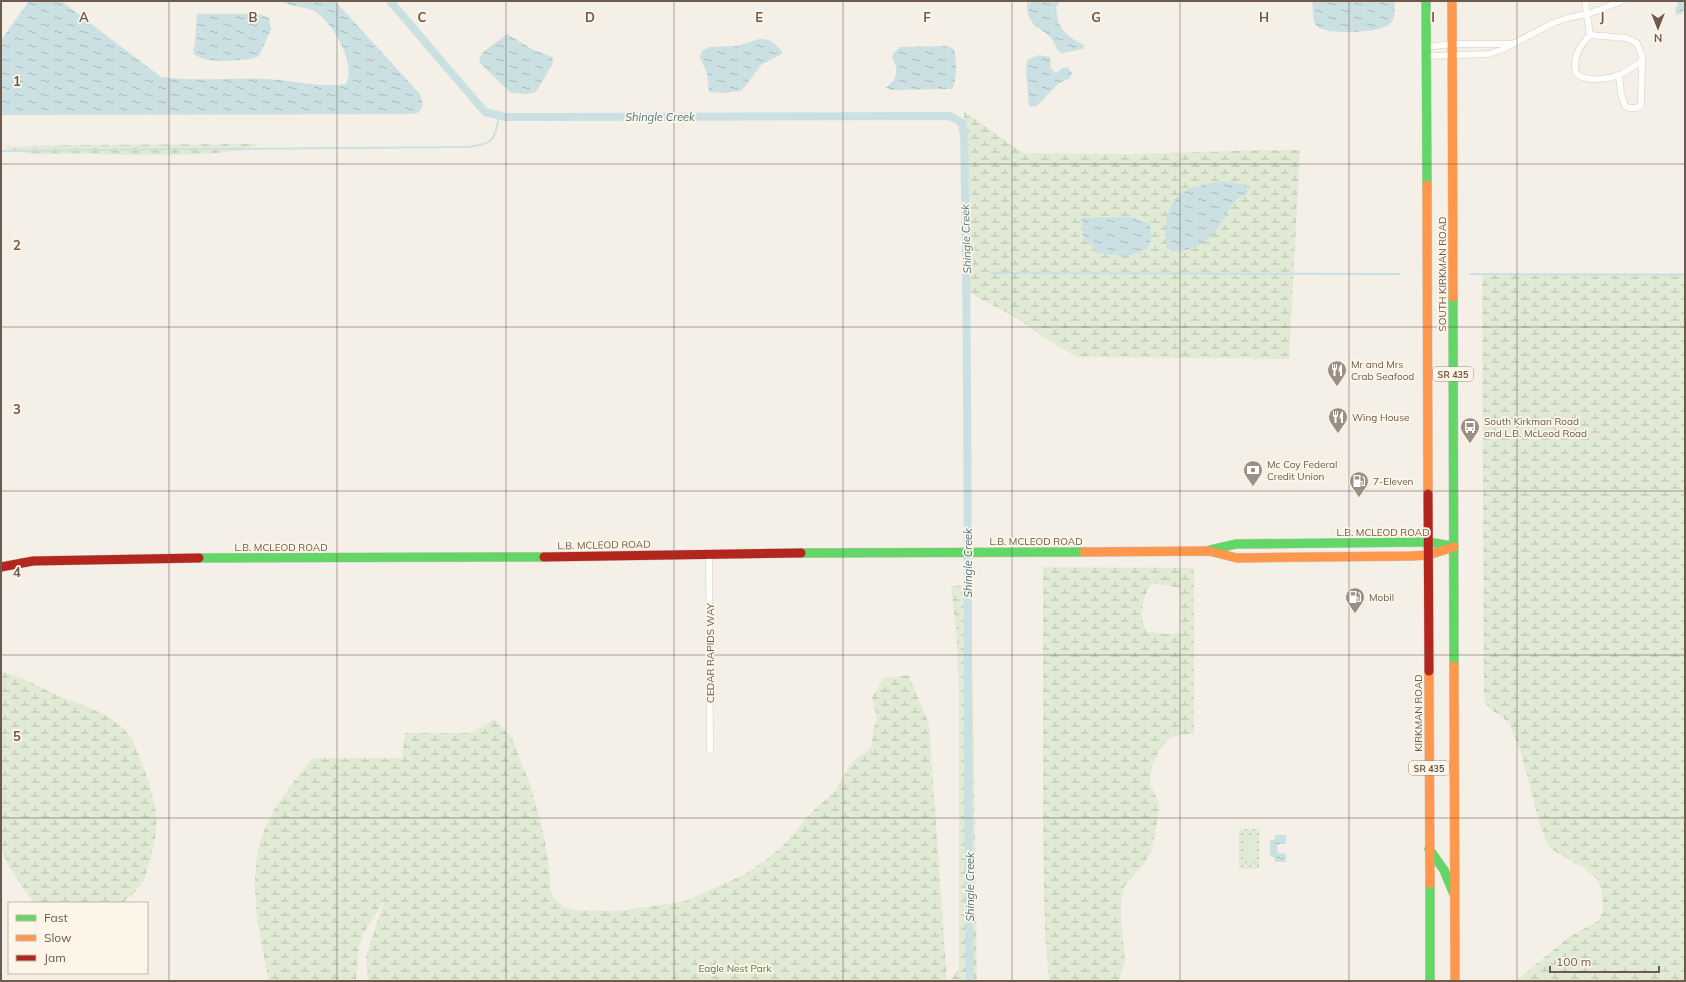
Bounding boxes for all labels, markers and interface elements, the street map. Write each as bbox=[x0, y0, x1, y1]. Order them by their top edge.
north arrow bbox=[1638, 8, 1678, 48]
text: A bbox=[79, 9, 89, 25]
text: B bbox=[249, 9, 258, 25]
text: C bbox=[418, 9, 427, 25]
text: D bbox=[585, 9, 595, 25]
text: E bbox=[755, 9, 763, 25]
text: F bbox=[923, 9, 931, 25]
text: G bbox=[1091, 9, 1101, 25]
text: H bbox=[1259, 9, 1269, 25]
text: I bbox=[1431, 9, 1435, 25]
text: J bbox=[1600, 9, 1604, 25]
text: N bbox=[1654, 31, 1662, 45]
text: 1 bbox=[13, 73, 21, 89]
water label: Shingle Creek bbox=[625, 110, 695, 124]
water label: Shingle Creek bbox=[958, 204, 974, 274]
street label: SOUTH KIRKMAN ROAD bbox=[1436, 216, 1449, 332]
text: 2 bbox=[13, 237, 21, 253]
place label: Mr and Mrs Crab Seafood bbox=[1351, 358, 1414, 383]
restaurant icon: Mr and Mrs Crab Seafood bbox=[1326, 359, 1348, 387]
road number: SR 435 bbox=[1433, 367, 1473, 381]
text: 3 bbox=[13, 401, 21, 417]
restaurant icon: Wing House bbox=[1327, 406, 1349, 434]
place label: Wing House bbox=[1352, 411, 1410, 424]
place label: South Kirkman Road and L.B. McLeod Road bbox=[1484, 415, 1587, 440]
bus stop icon: South Kirkman Road and L.B. McLeod Road bbox=[1459, 416, 1481, 444]
place label: Mc Coy Federal Credit Union bbox=[1267, 458, 1337, 483]
bank icon: Mc Coy Federal Credit Union bbox=[1242, 459, 1264, 487]
fuel station icon: 7-Eleven bbox=[1348, 470, 1370, 498]
place label: 7-Eleven bbox=[1373, 475, 1414, 488]
street label: L.B. MCLEOD ROAD bbox=[1336, 526, 1430, 539]
water label: Shingle Creek bbox=[961, 528, 975, 598]
street label: L.B. MCLEOD ROAD bbox=[989, 535, 1083, 548]
street label: L.B. MCLEOD ROAD bbox=[557, 538, 651, 552]
street label: L.B. MCLEOD ROAD bbox=[234, 541, 328, 554]
text: 4 bbox=[13, 564, 21, 580]
fuel station icon: Mobil bbox=[1344, 586, 1366, 614]
place label: Mobil bbox=[1369, 591, 1394, 604]
street label: CEDAR RAPIDS WAY bbox=[704, 602, 717, 703]
street label: KIRKMAN ROAD bbox=[1412, 674, 1425, 752]
text: 5 bbox=[13, 728, 21, 744]
road number: SR 435 bbox=[1409, 761, 1449, 775]
water label: Shingle Creek bbox=[963, 852, 977, 922]
legend bbox=[8, 902, 148, 974]
text: Fast bbox=[44, 910, 68, 925]
text: Slow bbox=[44, 930, 72, 945]
scale bar bbox=[1550, 948, 1659, 974]
text: Jam bbox=[44, 950, 66, 965]
text: 100 m bbox=[1556, 954, 1591, 969]
park label: Eagle Nest Park bbox=[698, 962, 772, 975]

